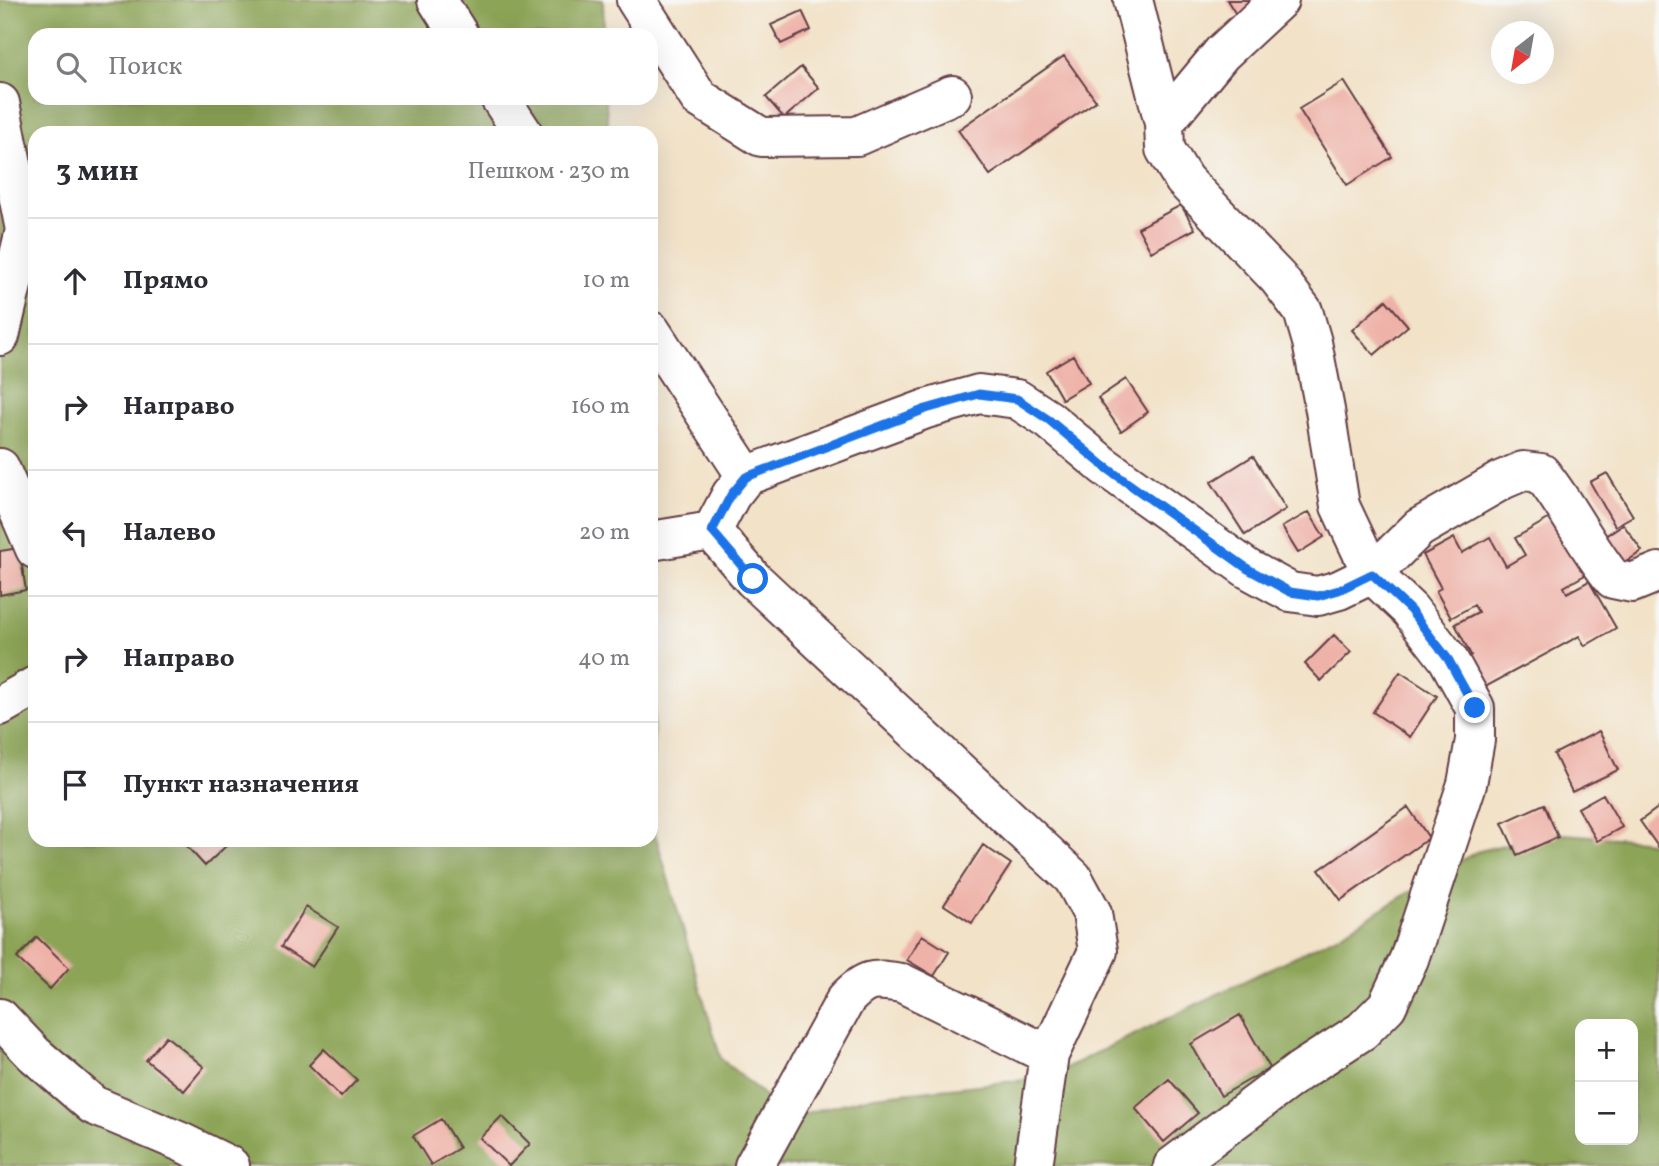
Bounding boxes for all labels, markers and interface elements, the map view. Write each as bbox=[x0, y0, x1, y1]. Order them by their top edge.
north arrow bbox=[1491, 21, 1554, 84]
search box bbox=[28, 28, 658, 105]
icon: search bbox=[52, 48, 90, 86]
text: Поиск bbox=[108, 49, 182, 85]
text: 3 мин bbox=[56, 151, 139, 193]
text: Пешком · 230 m bbox=[468, 156, 630, 188]
icon: ahead bbox=[56, 262, 94, 300]
text: Прямо bbox=[123, 263, 208, 299]
text: 10 m bbox=[582, 265, 630, 297]
icon: right bbox=[56, 388, 94, 426]
text: Направо bbox=[123, 389, 235, 425]
text: 160 m bbox=[571, 391, 630, 423]
icon: left bbox=[56, 514, 94, 552]
text: Налево bbox=[123, 515, 216, 551]
text: 20 m bbox=[579, 517, 630, 549]
route start bbox=[737, 563, 768, 594]
icon: right bbox=[56, 640, 94, 678]
text: Направо bbox=[123, 641, 235, 677]
text: 40 m bbox=[578, 643, 630, 675]
route end bbox=[1459, 692, 1490, 723]
icon: arrive bbox=[56, 766, 94, 804]
text: Пункт назначения bbox=[123, 767, 359, 803]
map controls bbox=[1575, 1019, 1638, 1145]
button: + bbox=[1575, 1019, 1638, 1082]
button: − bbox=[1575, 1082, 1638, 1145]

